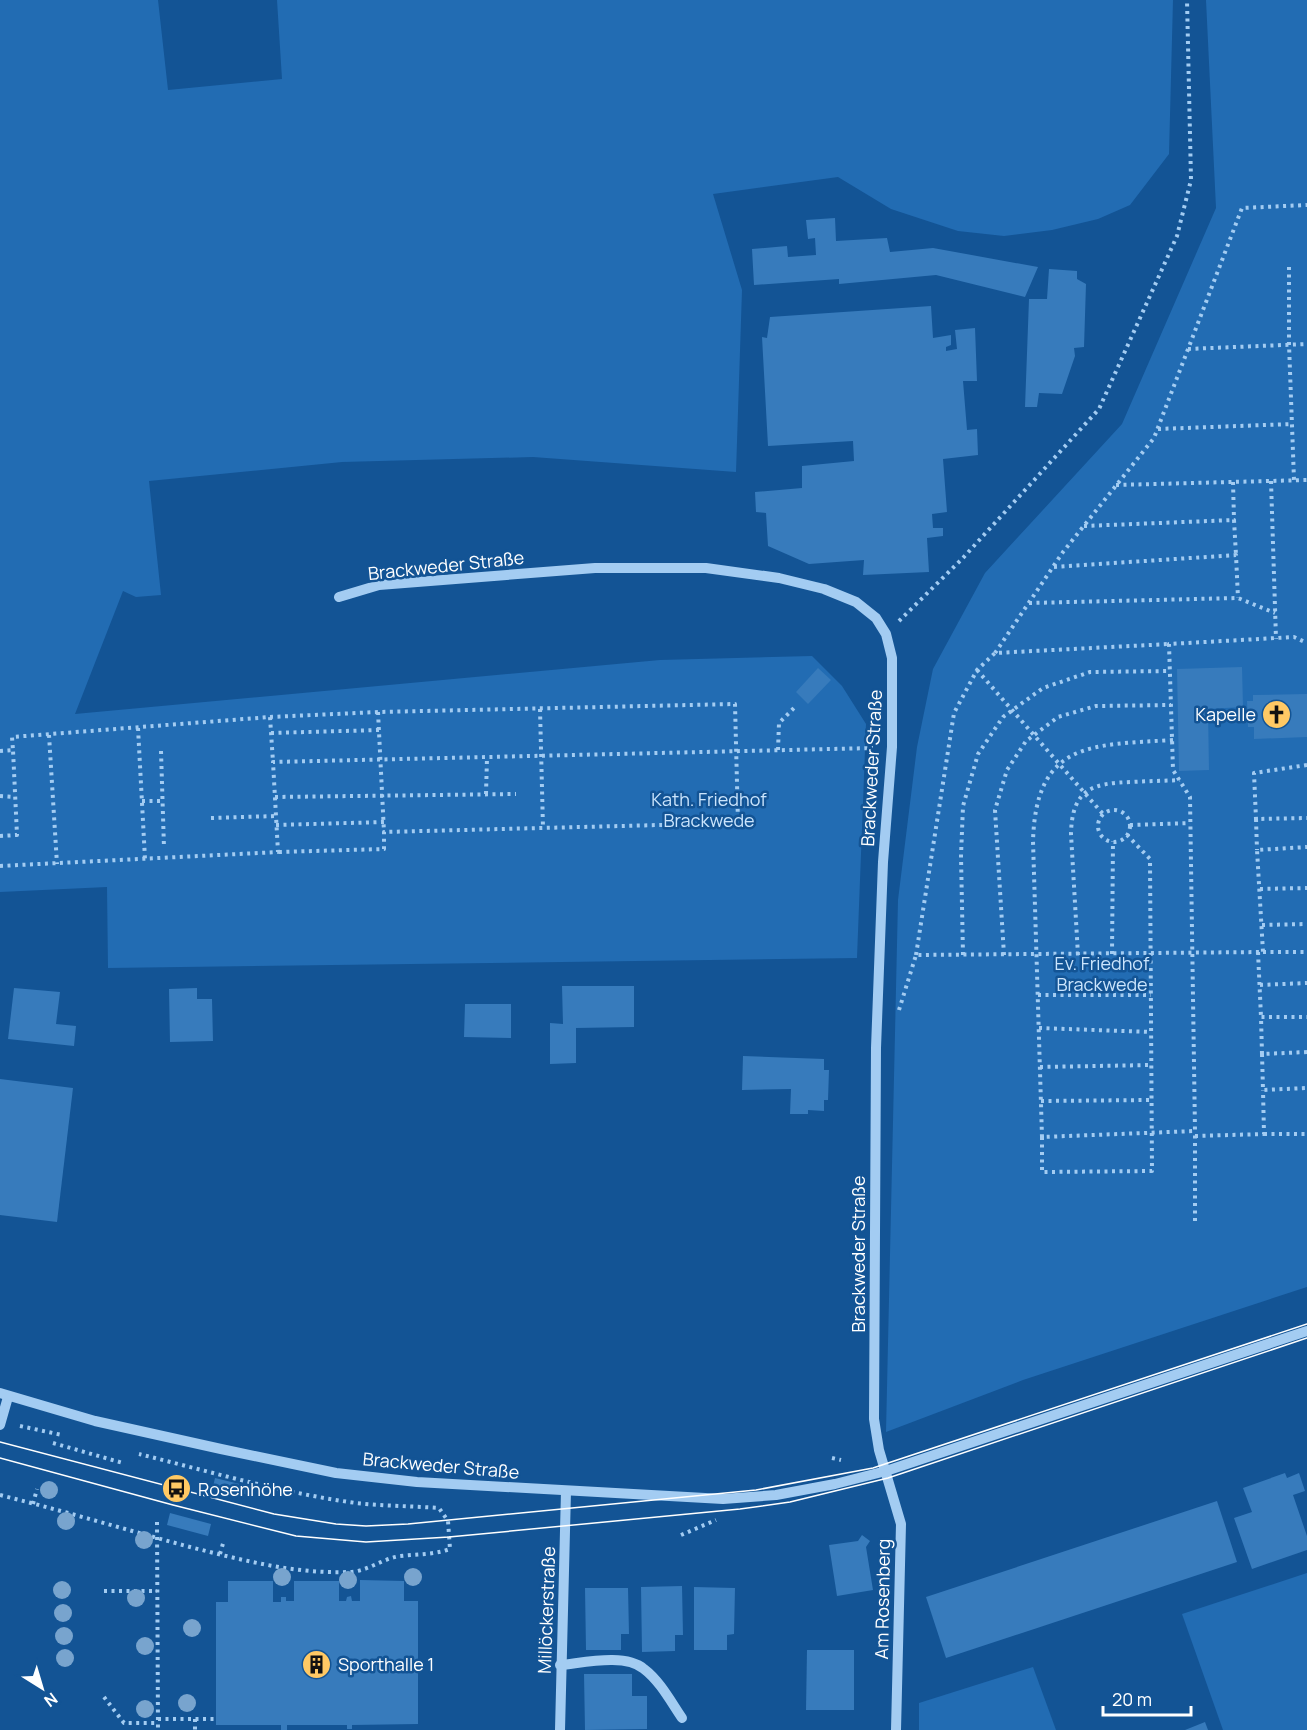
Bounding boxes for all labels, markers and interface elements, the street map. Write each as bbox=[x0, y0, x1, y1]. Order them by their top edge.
street label: Brackweder Straße bbox=[367, 545, 525, 585]
street label: Brackweder Straße bbox=[855, 689, 887, 847]
church icon: Kapelle bbox=[1261, 698, 1293, 730]
place label: Kapelle bbox=[1195, 702, 1256, 726]
park label: Kath. Friedhof Brackwede bbox=[651, 787, 767, 832]
park label: Ev. Friedhof Brackwede bbox=[1055, 951, 1150, 996]
street label: Brackweder Straße bbox=[846, 1175, 870, 1333]
street label: Brackweder Straße bbox=[362, 1446, 520, 1484]
bus stop icon: Rosenhöhe bbox=[161, 1473, 193, 1505]
place label: Rosenhöhe bbox=[198, 1477, 293, 1501]
street label: Am Rosenberg bbox=[869, 1539, 895, 1659]
street label: Millöckerstraße bbox=[532, 1546, 560, 1674]
building icon: Sporthalle 1 bbox=[301, 1648, 333, 1680]
place label: Sporthalle 1 bbox=[338, 1652, 434, 1676]
north arrow bbox=[12, 1658, 72, 1718]
scale bar bbox=[1103, 1679, 1192, 1717]
text: 20 m bbox=[1112, 1687, 1152, 1711]
text: N bbox=[40, 1688, 62, 1712]

